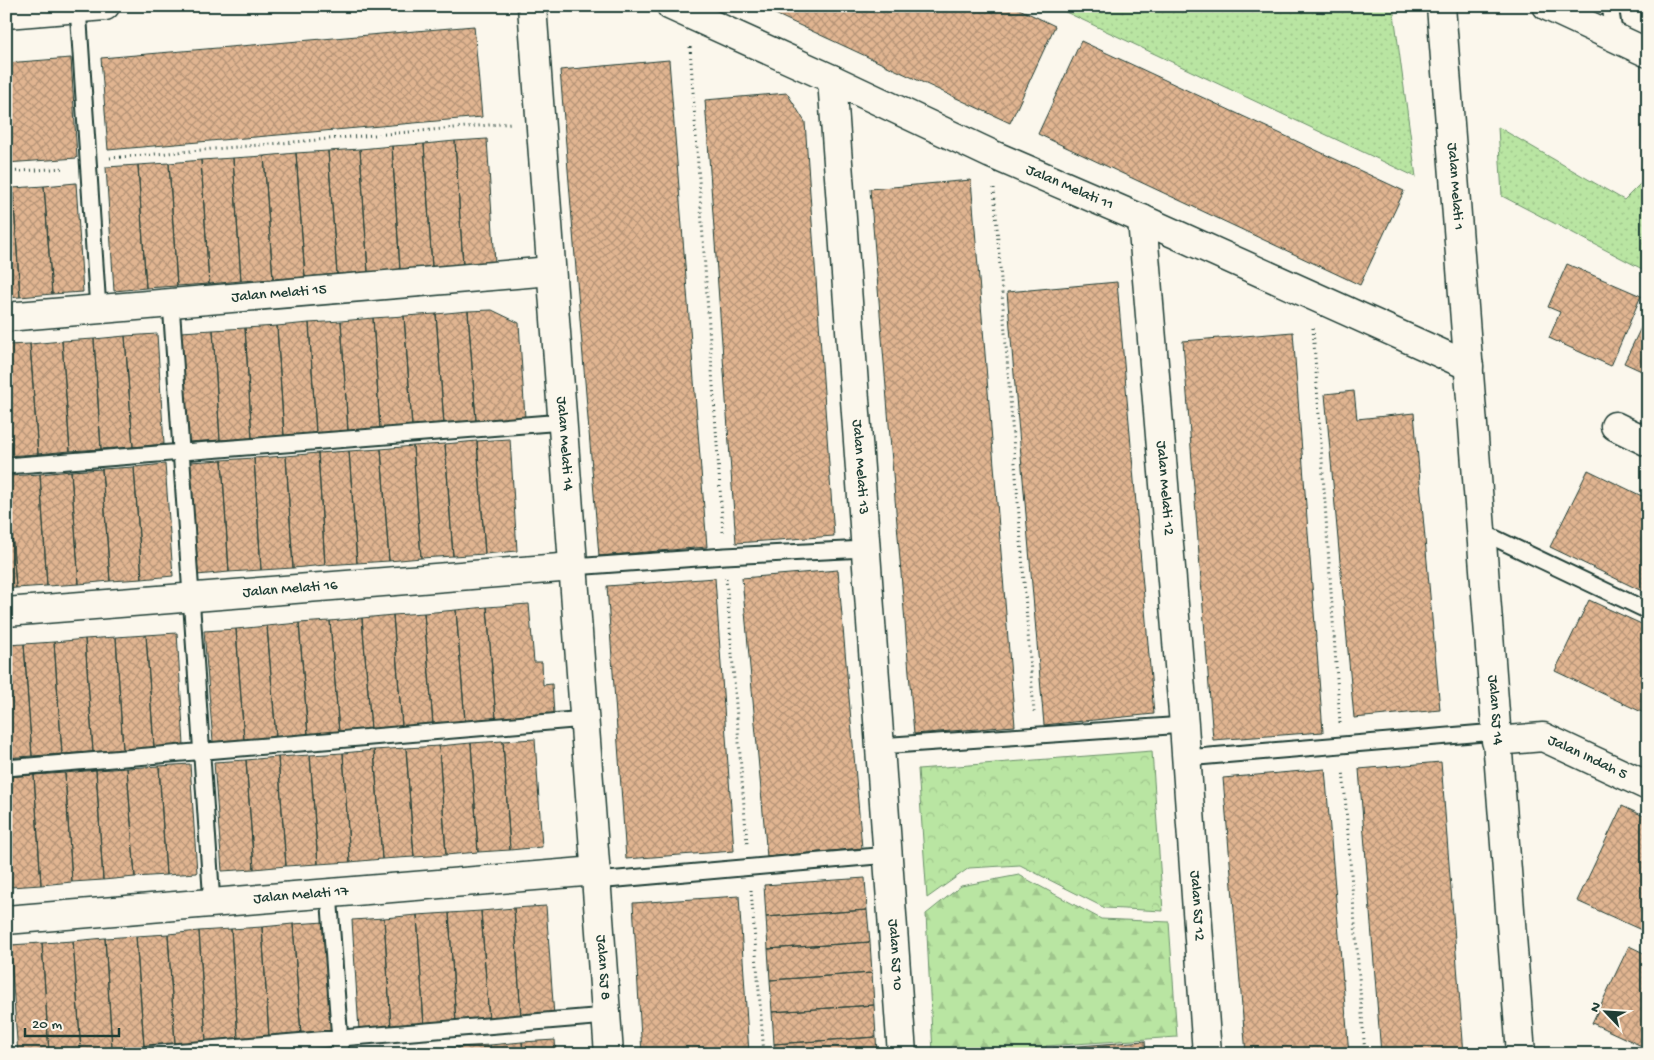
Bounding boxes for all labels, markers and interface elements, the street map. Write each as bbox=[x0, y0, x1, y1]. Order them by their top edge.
street label: Jalan Melati 1 bbox=[1442, 142, 1467, 231]
street label: Jalan Melati 11 bbox=[1023, 161, 1116, 215]
street label: Jalan Melati 15 bbox=[231, 281, 327, 307]
street label: Jalan Melati 14 bbox=[552, 396, 577, 492]
street label: Jalan Melati 13 bbox=[847, 419, 872, 515]
street label: Jalan Melati 12 bbox=[1151, 440, 1177, 536]
street label: Jalan Melati 16 bbox=[242, 577, 339, 602]
street label: Jalan SJ 14 bbox=[1483, 674, 1506, 746]
street label: Jalan Indah 5 bbox=[1544, 731, 1630, 784]
street label: Jalan SJ 12 bbox=[1185, 870, 1208, 942]
street label: Jalan Melati 17 bbox=[253, 882, 350, 908]
street label: Jalan SJ 10 bbox=[883, 918, 906, 992]
street label: Jalan SJ 8 bbox=[591, 934, 614, 1001]
north arrow bbox=[1582, 988, 1632, 1038]
text: N bbox=[1587, 1000, 1606, 1015]
scale bar bbox=[25, 1005, 119, 1037]
text: 20 m bbox=[32, 1016, 62, 1034]

